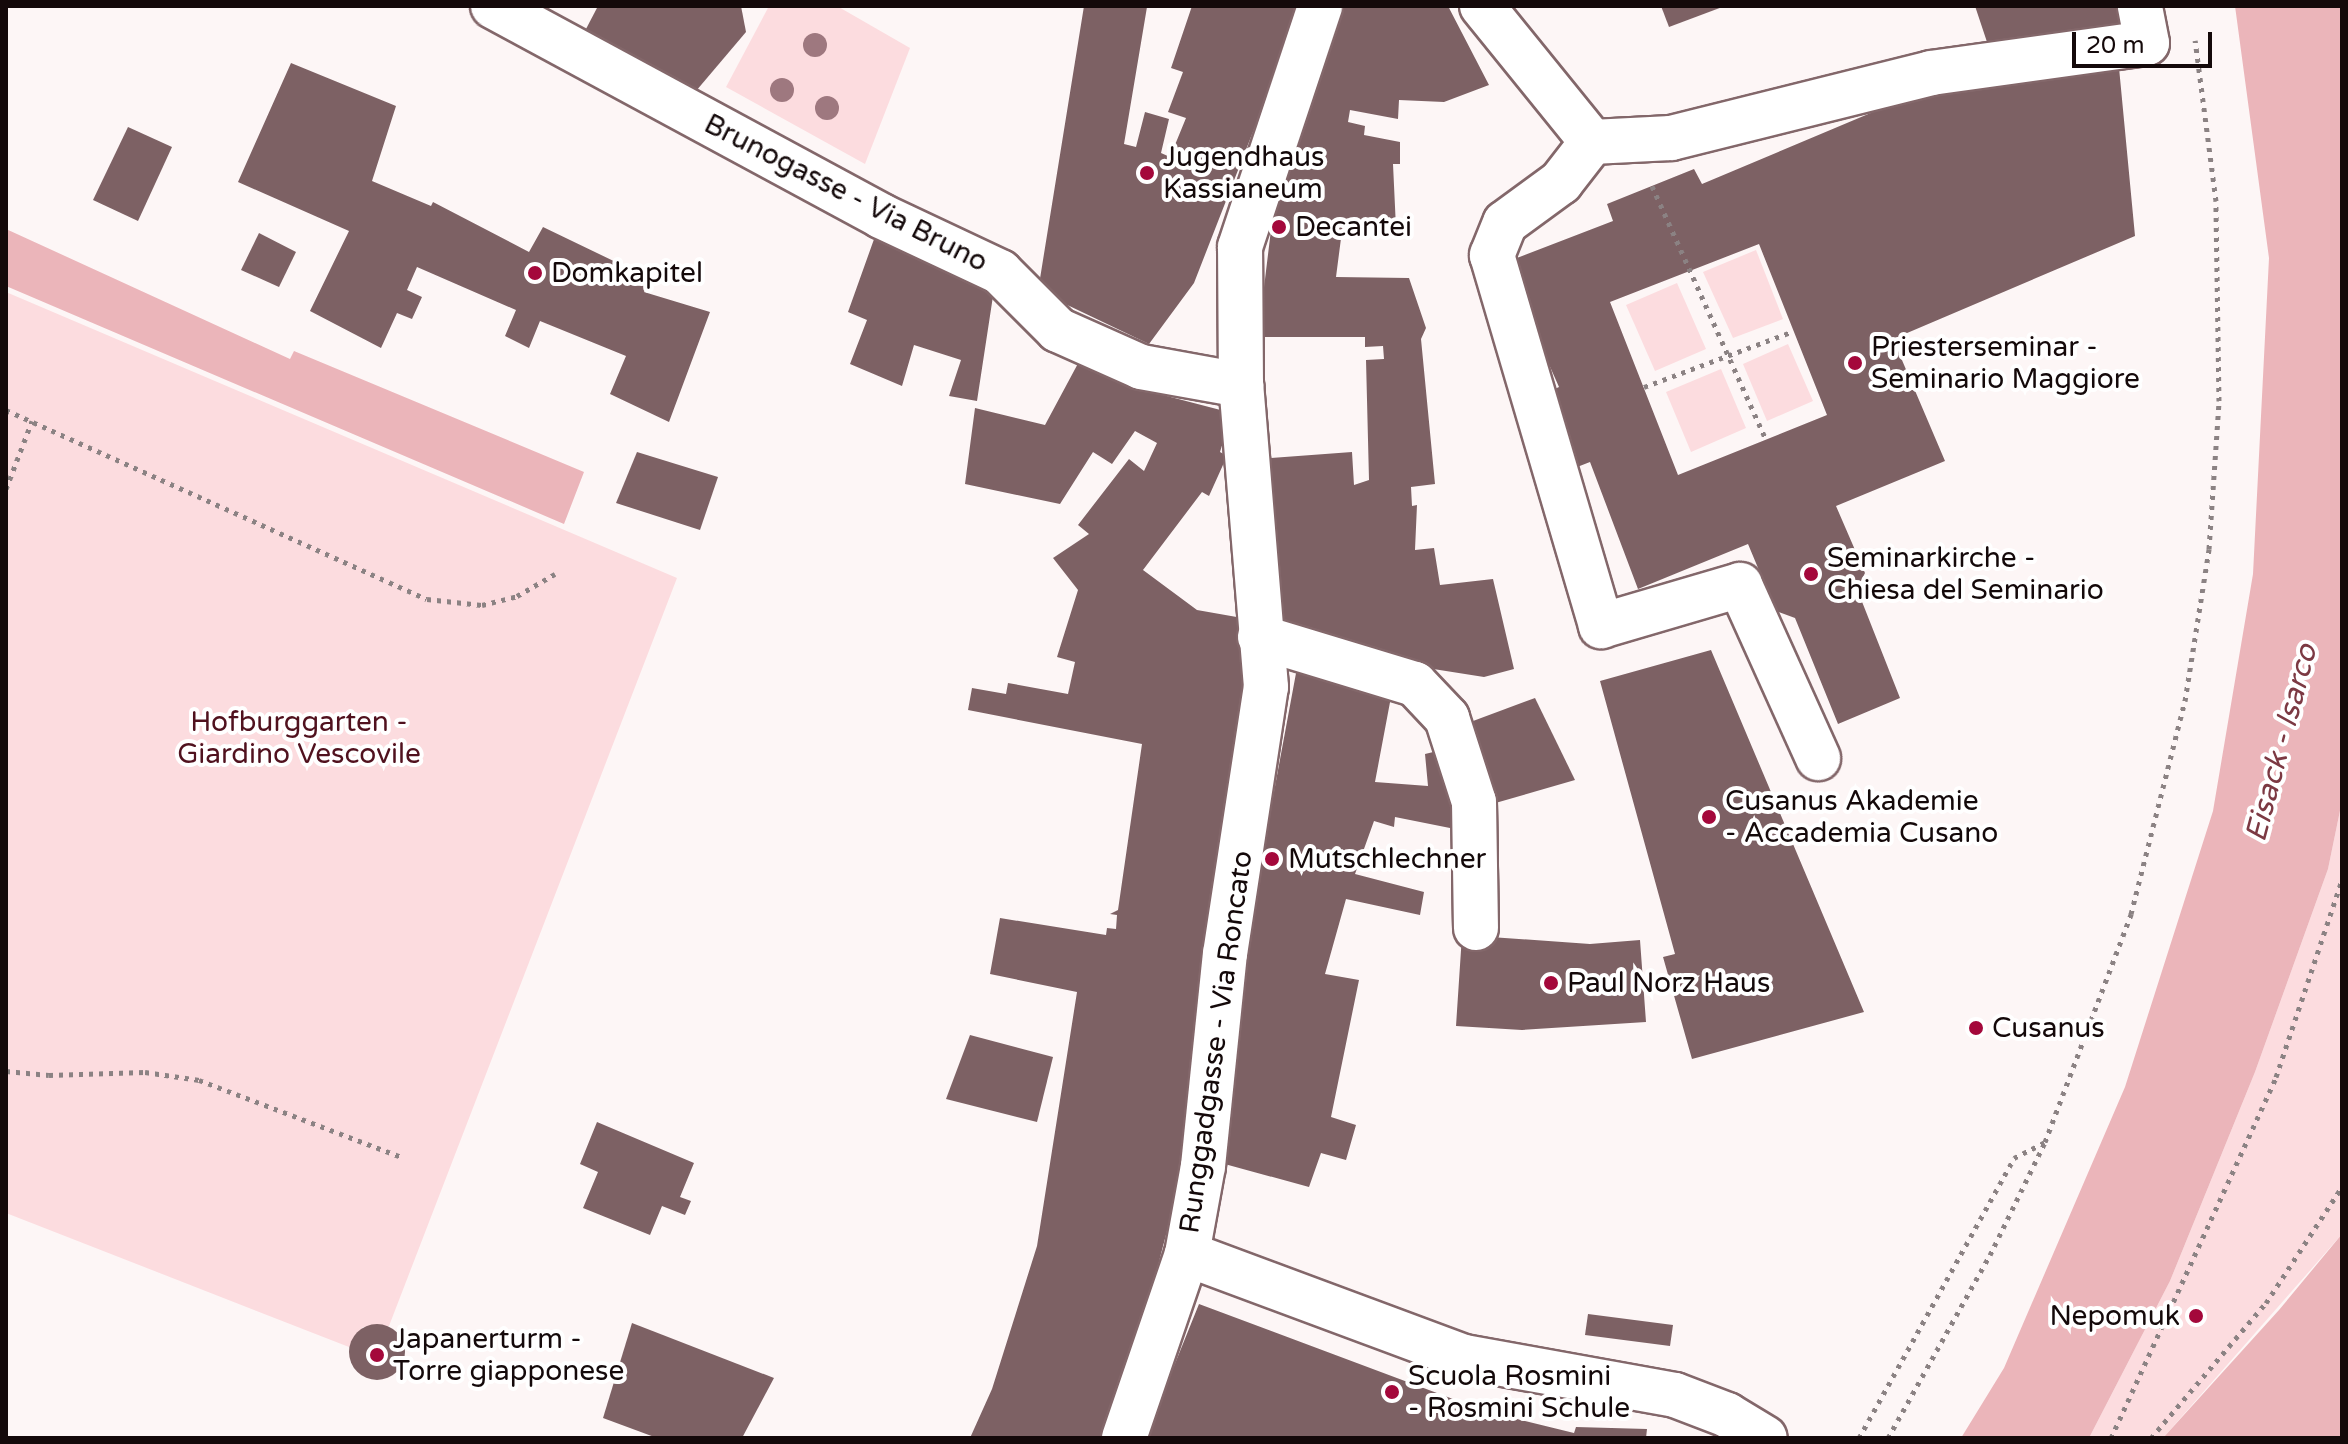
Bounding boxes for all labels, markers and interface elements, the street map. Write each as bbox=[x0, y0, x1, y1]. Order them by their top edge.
scale bar bbox=[2076, 16, 2216, 66]
text: 20 m bbox=[2086, 31, 2144, 60]
street label: Brunogasse - Via Bruno bbox=[699, 107, 993, 279]
place label: Jugendhaus Kassianeum bbox=[1163, 140, 1325, 206]
marker: Jugendhaus Kassianeum bbox=[1138, 164, 1156, 182]
place label: Decantei bbox=[1295, 210, 1412, 244]
marker: Decantei bbox=[1270, 218, 1288, 236]
place label: Domkapitel bbox=[551, 256, 703, 290]
marker: Domkapitel bbox=[526, 264, 544, 282]
place label: Priesterseminar - Seminario Maggiore bbox=[1871, 330, 2140, 396]
marker: Priesterseminar - Seminario Maggiore bbox=[1846, 354, 1864, 372]
place label: Seminarkirche - Chiesa del Seminario bbox=[1827, 541, 2104, 607]
marker: Seminarkirche - Chiesa del Seminario bbox=[1802, 565, 1820, 583]
water label: Eisack - Isarco bbox=[2238, 640, 2326, 846]
park label: Hofburggarten - Giardino Vescovile bbox=[177, 705, 421, 771]
place label: Cusanus Akademie - Accademia Cusano bbox=[1725, 784, 1998, 850]
marker: Cusanus Akademie - Accademia Cusano bbox=[1700, 808, 1718, 826]
place label: Mutschlechner bbox=[1288, 842, 1486, 876]
street label: Runggadgasse - Via Roncato bbox=[1173, 849, 1259, 1235]
marker: Mutschlechner bbox=[1263, 850, 1281, 868]
place label: Paul Norz Haus bbox=[1567, 966, 1770, 1000]
marker: Paul Norz Haus bbox=[1542, 974, 1560, 992]
place label: Cusanus bbox=[1992, 1011, 2105, 1045]
marker: Cusanus bbox=[1967, 1019, 1985, 1037]
place label: Nepomuk bbox=[2049, 1299, 2180, 1333]
marker: Nepomuk bbox=[2187, 1307, 2205, 1325]
place label: Japanerturm - Torre giapponese bbox=[393, 1322, 624, 1388]
marker: Japanerturm - Torre giapponese bbox=[368, 1346, 386, 1364]
place label: Scuola Rosmini - Rosmini Schule bbox=[1408, 1359, 1630, 1425]
marker: Scuola Rosmini - Rosmini Schule bbox=[1383, 1383, 1401, 1401]

